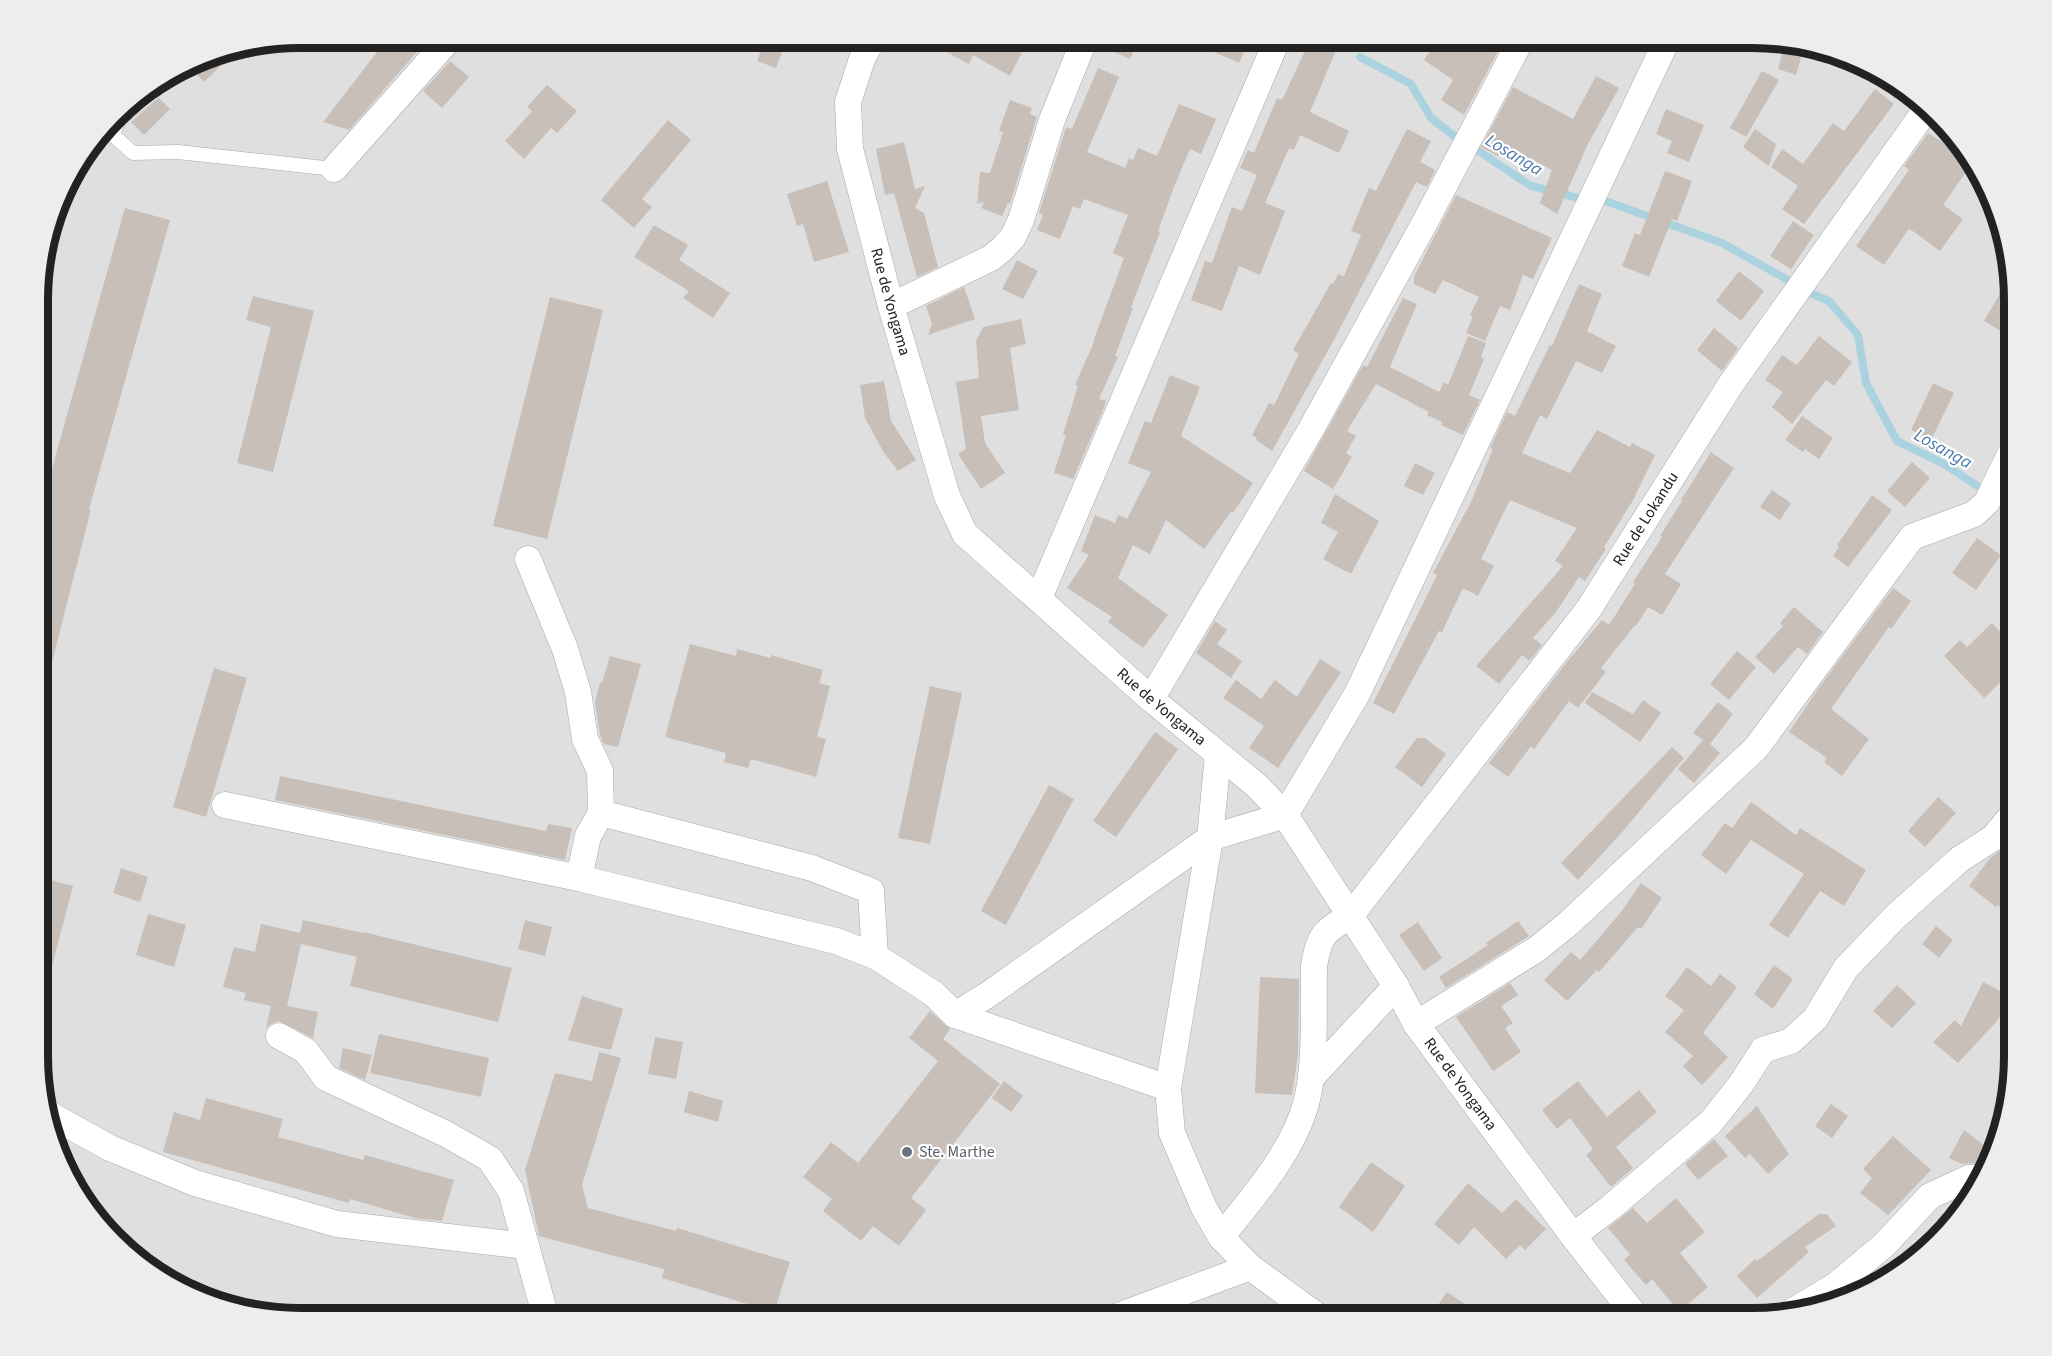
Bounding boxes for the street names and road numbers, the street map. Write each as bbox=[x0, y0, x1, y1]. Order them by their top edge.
street label: Rue de Yongama bbox=[865, 246, 916, 358]
street label: Rue de Lokandu bbox=[1608, 468, 1684, 570]
street label: Rue de Yongama bbox=[1112, 663, 1211, 751]
street label: Rue de Yongama bbox=[1419, 1033, 1502, 1135]

